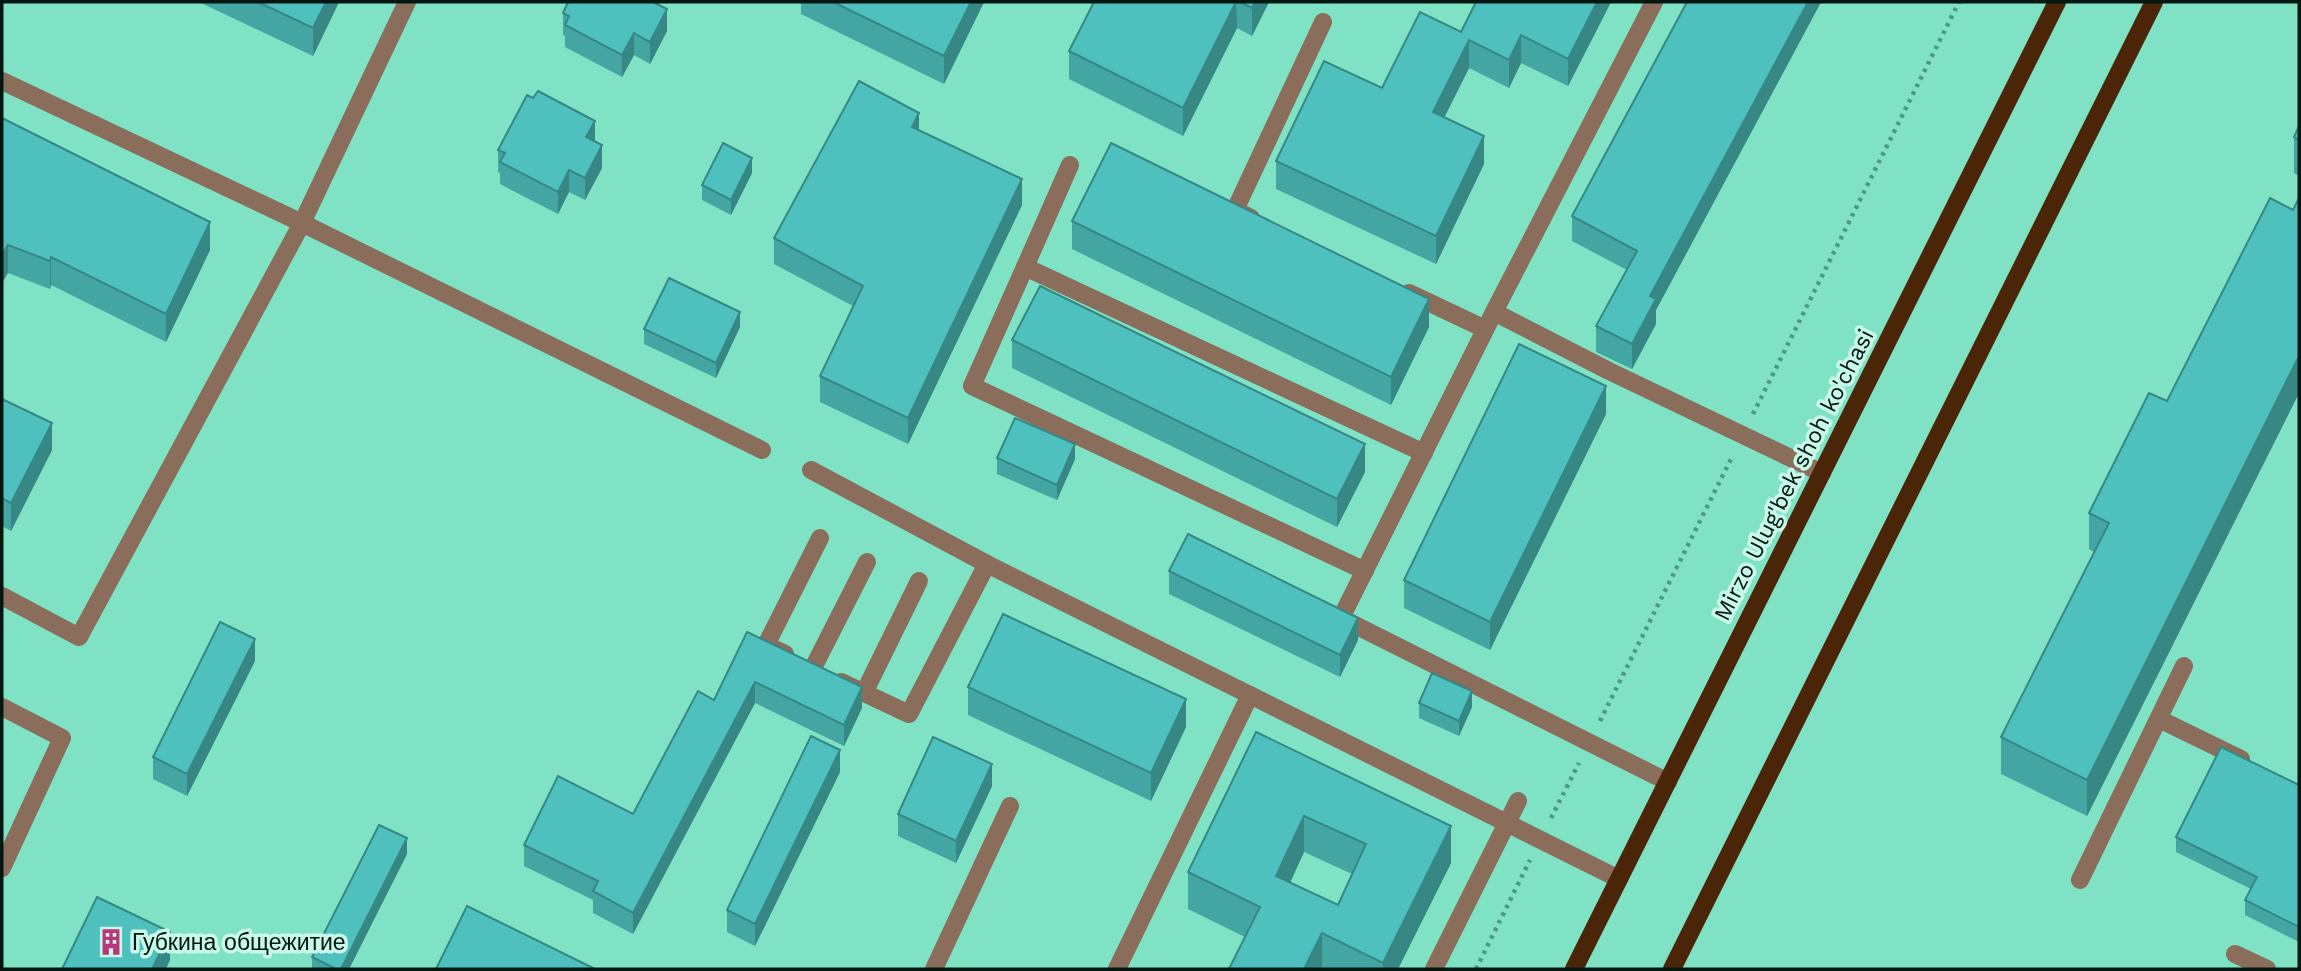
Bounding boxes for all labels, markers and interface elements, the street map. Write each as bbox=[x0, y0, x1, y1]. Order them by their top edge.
street label: Mirzo Ulug'bek shoh ko'chasi bbox=[1708, 325, 1880, 625]
building icon: Губкина общежитие bbox=[96, 927, 126, 957]
place label: Губкина общежитие bbox=[132, 929, 346, 956]

